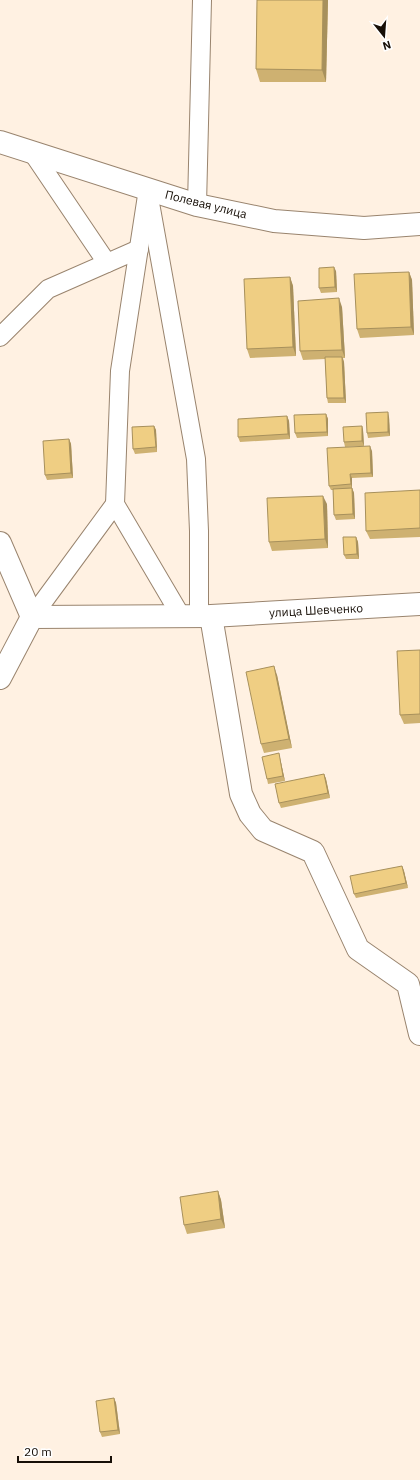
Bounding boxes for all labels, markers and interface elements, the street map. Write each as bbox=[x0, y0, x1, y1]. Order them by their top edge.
north arrow bbox=[364, 16, 404, 56]
text: N bbox=[381, 38, 393, 53]
street label: Полевая улица bbox=[163, 187, 249, 222]
street label: улица Шевченко bbox=[269, 600, 364, 620]
scale bar bbox=[18, 1438, 111, 1464]
text: 20 m bbox=[24, 1444, 52, 1459]

